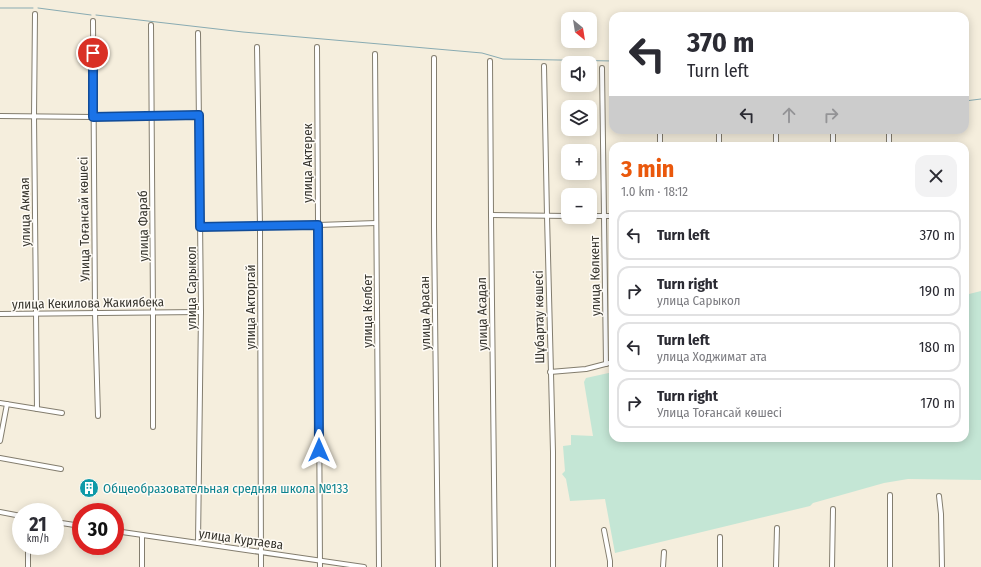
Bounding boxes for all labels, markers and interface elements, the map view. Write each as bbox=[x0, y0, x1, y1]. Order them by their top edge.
north arrow bbox=[561, 12, 597, 48]
map controls bbox=[561, 12, 597, 224]
text: 370 m bbox=[687, 26, 754, 59]
icon: left bbox=[621, 28, 673, 80]
pin bbox=[76, 36, 110, 70]
icon: arrive bbox=[82, 42, 104, 64]
button: sound bbox=[561, 56, 597, 92]
text: Turn left bbox=[687, 60, 749, 82]
button: layers bbox=[561, 100, 597, 136]
icon: left bbox=[736, 104, 758, 126]
icon: ahead bbox=[778, 104, 800, 126]
icon: right bbox=[820, 104, 842, 126]
street label: улица Актерек bbox=[300, 123, 315, 203]
button: + bbox=[561, 144, 597, 180]
text: 3 min bbox=[621, 155, 674, 183]
button: close bbox=[915, 155, 957, 197]
street label: Улица Тоғансай көшесі bbox=[75, 156, 93, 283]
street label: улица Акмая bbox=[17, 177, 33, 247]
text: 1.0 km · 18:12 bbox=[621, 184, 688, 199]
button: − bbox=[561, 188, 597, 224]
street label: улица Фараб bbox=[135, 190, 151, 262]
icon: left bbox=[623, 224, 645, 246]
text: Turn left bbox=[657, 226, 710, 244]
text: 370 m bbox=[920, 226, 955, 244]
street label: улица Көлкент bbox=[587, 235, 603, 316]
street label: улица Сарыкол bbox=[184, 246, 199, 330]
street label: улица Акторгай bbox=[243, 264, 258, 350]
street label: Шұбартау көшесі bbox=[531, 270, 547, 364]
street label: улица Келбет bbox=[360, 274, 375, 348]
text: Turn right bbox=[657, 275, 718, 293]
street label: улица Арасан bbox=[417, 276, 433, 350]
street label: улица Асадал bbox=[474, 277, 490, 351]
icon: right bbox=[623, 280, 645, 302]
text: 190 m bbox=[919, 282, 955, 300]
text: улица Сарыкол bbox=[657, 293, 740, 308]
street label: улица Кекилова Жакиябека bbox=[12, 294, 164, 312]
text: Turn left bbox=[657, 331, 710, 349]
icon: left bbox=[623, 336, 645, 358]
text: 180 m bbox=[919, 338, 955, 356]
text: улица Ходжимат ата bbox=[657, 349, 767, 364]
text: Turn right bbox=[657, 387, 718, 405]
icon: right bbox=[623, 392, 645, 414]
text: 170 m bbox=[920, 394, 955, 412]
text: Улица Тоғансай көшесі bbox=[657, 405, 782, 420]
position arrow bbox=[298, 429, 340, 471]
building icon: Общеобразовательная средняя школа №133 bbox=[78, 477, 100, 499]
place label: Общеобразовательная средняя школа №133 bbox=[103, 481, 348, 496]
speed limit sign: 30 bbox=[72, 503, 124, 555]
text: 21 bbox=[29, 512, 47, 536]
street label: улица Куртаева bbox=[198, 526, 284, 552]
text: km/h bbox=[27, 533, 49, 545]

